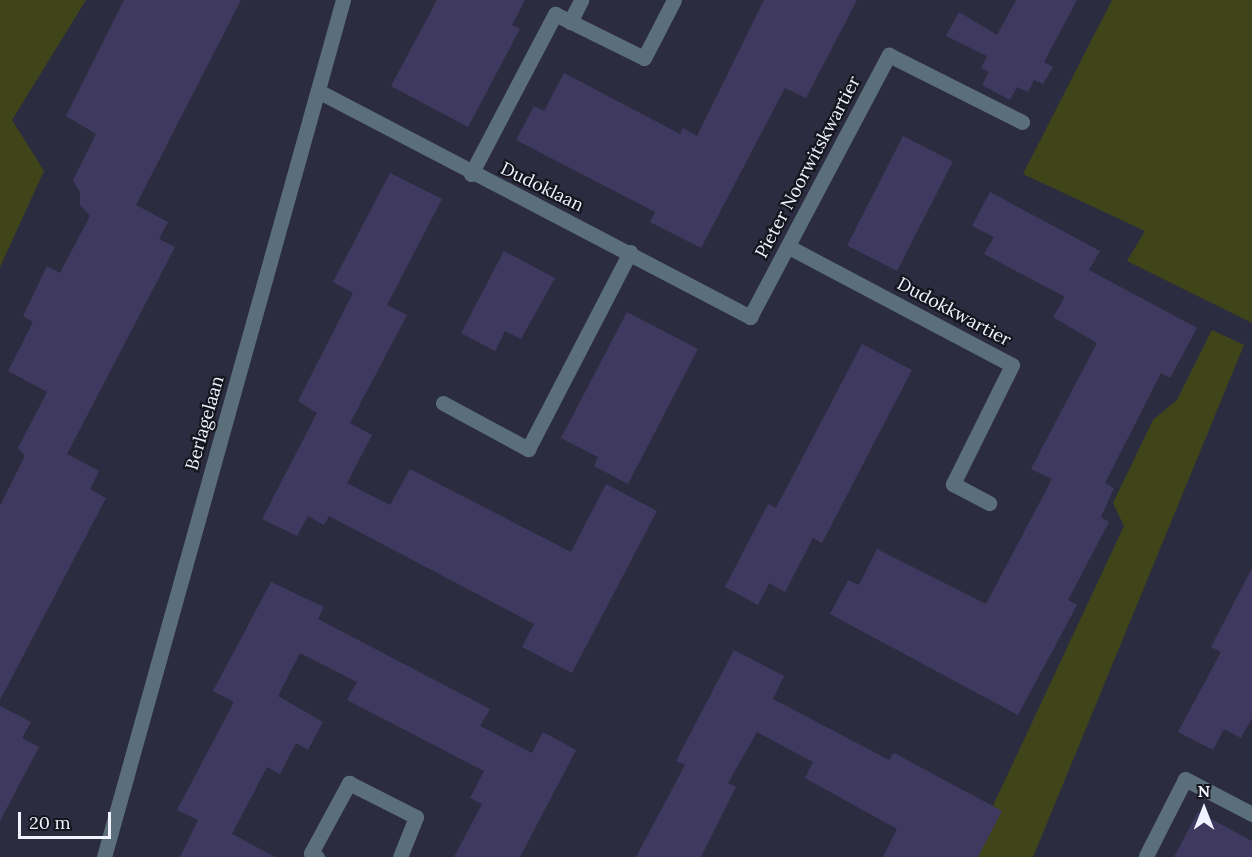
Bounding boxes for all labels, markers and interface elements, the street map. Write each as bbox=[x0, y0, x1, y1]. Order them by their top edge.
street label: Pieter Noorwitskwartier bbox=[751, 72, 865, 262]
street label: Dudoklaan bbox=[497, 158, 587, 216]
street label: Dudokkwartier bbox=[893, 273, 1015, 351]
street label: Berlagelaan bbox=[181, 373, 229, 473]
north arrow bbox=[1174, 779, 1234, 839]
text: N bbox=[1198, 781, 1210, 801]
scale bar bbox=[21, 800, 114, 838]
text: 20 m bbox=[29, 811, 71, 834]

